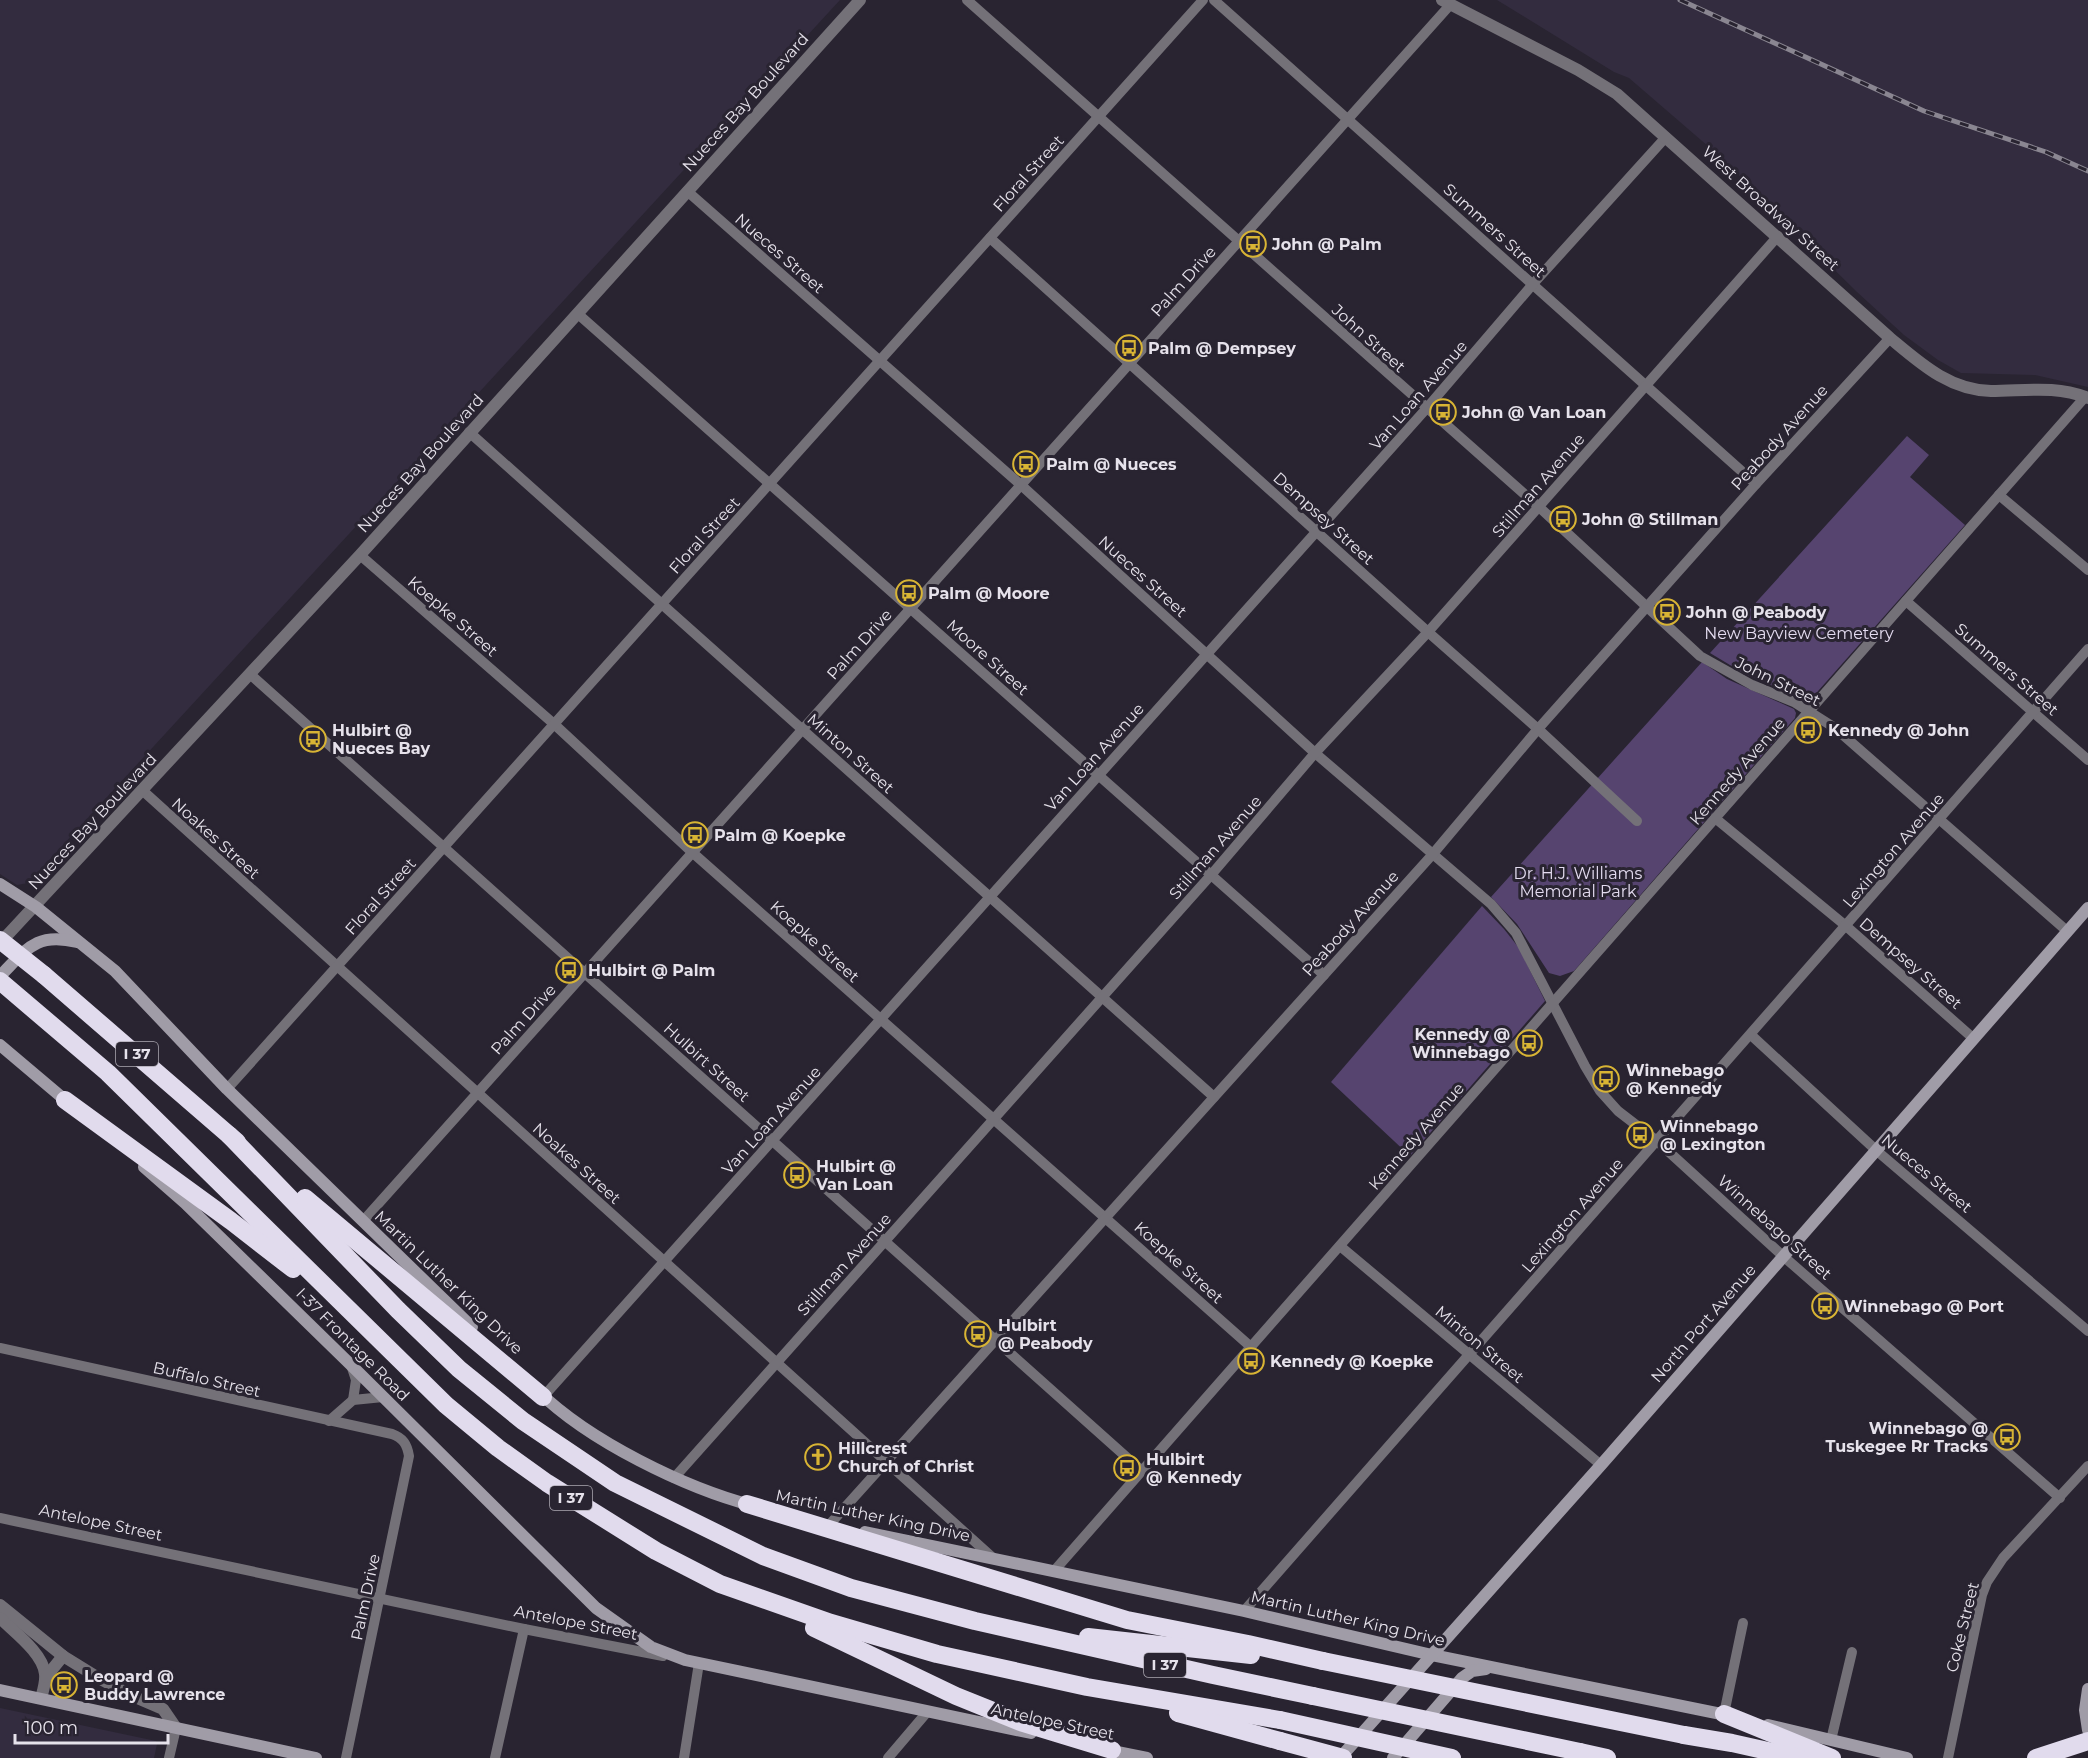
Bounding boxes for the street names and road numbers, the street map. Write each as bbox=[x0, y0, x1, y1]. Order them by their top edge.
street label: Nueces Bay Boulevard bbox=[678, 29, 812, 175]
street label: Floral Street bbox=[989, 131, 1068, 216]
street label: West Broadway Street bbox=[1698, 142, 1843, 275]
street label: Summers Street bbox=[1440, 179, 1550, 282]
street label: Nueces Street bbox=[731, 209, 829, 298]
street label: Palm Drive bbox=[1147, 242, 1220, 320]
street label: John Street bbox=[1327, 300, 1410, 377]
street label: Van Loan Avenue bbox=[1366, 337, 1471, 454]
street label: Peabody Avenue bbox=[1727, 381, 1832, 494]
street label: Nueces Bay Boulevard bbox=[353, 390, 487, 536]
street label: Stillman Avenue bbox=[1488, 430, 1589, 541]
street label: Dempsey Street bbox=[1269, 468, 1378, 569]
street label: Floral Street bbox=[665, 493, 744, 578]
street label: Nueces Street bbox=[1095, 532, 1191, 621]
street label: Koepke Street bbox=[404, 572, 502, 661]
street label: Palm Drive bbox=[823, 605, 896, 683]
street label: Moore Street bbox=[943, 616, 1033, 699]
street label: Summers Street bbox=[1951, 619, 2063, 720]
street label: John Street bbox=[1731, 652, 1824, 710]
street label: Van Loan Avenue bbox=[1041, 699, 1148, 815]
street label: Minton Street bbox=[803, 710, 898, 798]
street label: Kennedy Avenue bbox=[1686, 714, 1789, 829]
street label: Nueces Bay Boulevard bbox=[24, 749, 161, 893]
street label: Lexington Avenue bbox=[1839, 789, 1948, 911]
street label: Stillman Avenue bbox=[1165, 792, 1266, 903]
street label: Noakes Street bbox=[168, 794, 264, 883]
street label: Floral Street bbox=[341, 854, 420, 939]
street label: Peabody Avenue bbox=[1298, 867, 1403, 980]
street label: Koepke Street bbox=[766, 897, 863, 987]
street label: Dempsey Street bbox=[1856, 914, 1966, 1013]
street label: Palm Drive bbox=[487, 980, 560, 1058]
street label: Hulbirt Street bbox=[660, 1019, 754, 1106]
road number: I 37 bbox=[116, 1042, 158, 1066]
street label: Van Loan Avenue bbox=[718, 1062, 825, 1178]
street label: Kennedy Avenue bbox=[1365, 1079, 1468, 1194]
street label: Noakes Street bbox=[529, 1119, 625, 1208]
street label: Nueces Street bbox=[1878, 1130, 1976, 1217]
street label: Lexington Avenue bbox=[1518, 1154, 1627, 1276]
street label: Winnebago Street bbox=[1714, 1171, 1836, 1284]
street label: Martin Luther King Drive bbox=[371, 1207, 527, 1358]
street label: Stillman Avenue bbox=[793, 1209, 895, 1319]
street label: Koepke Street bbox=[1130, 1218, 1227, 1308]
street label: North Port Avenue bbox=[1647, 1260, 1760, 1386]
street label: I-37 Frontage Road bbox=[292, 1284, 413, 1405]
street label: Minton Street bbox=[1431, 1302, 1528, 1387]
street label: Buffalo Street bbox=[151, 1358, 263, 1401]
road number: I 37 bbox=[550, 1486, 592, 1510]
street label: Martin Luther King Drive bbox=[774, 1486, 972, 1545]
street label: Antelope Street bbox=[38, 1500, 165, 1545]
street label: Palm Drive bbox=[347, 1552, 384, 1642]
street label: Coke Street bbox=[1942, 1579, 1983, 1674]
street label: Martin Luther King Drive bbox=[1249, 1587, 1447, 1650]
street label: Antelope Street bbox=[512, 1601, 640, 1644]
road number: I 37 bbox=[1144, 1653, 1186, 1677]
street label: Antelope Street bbox=[990, 1699, 1117, 1744]

